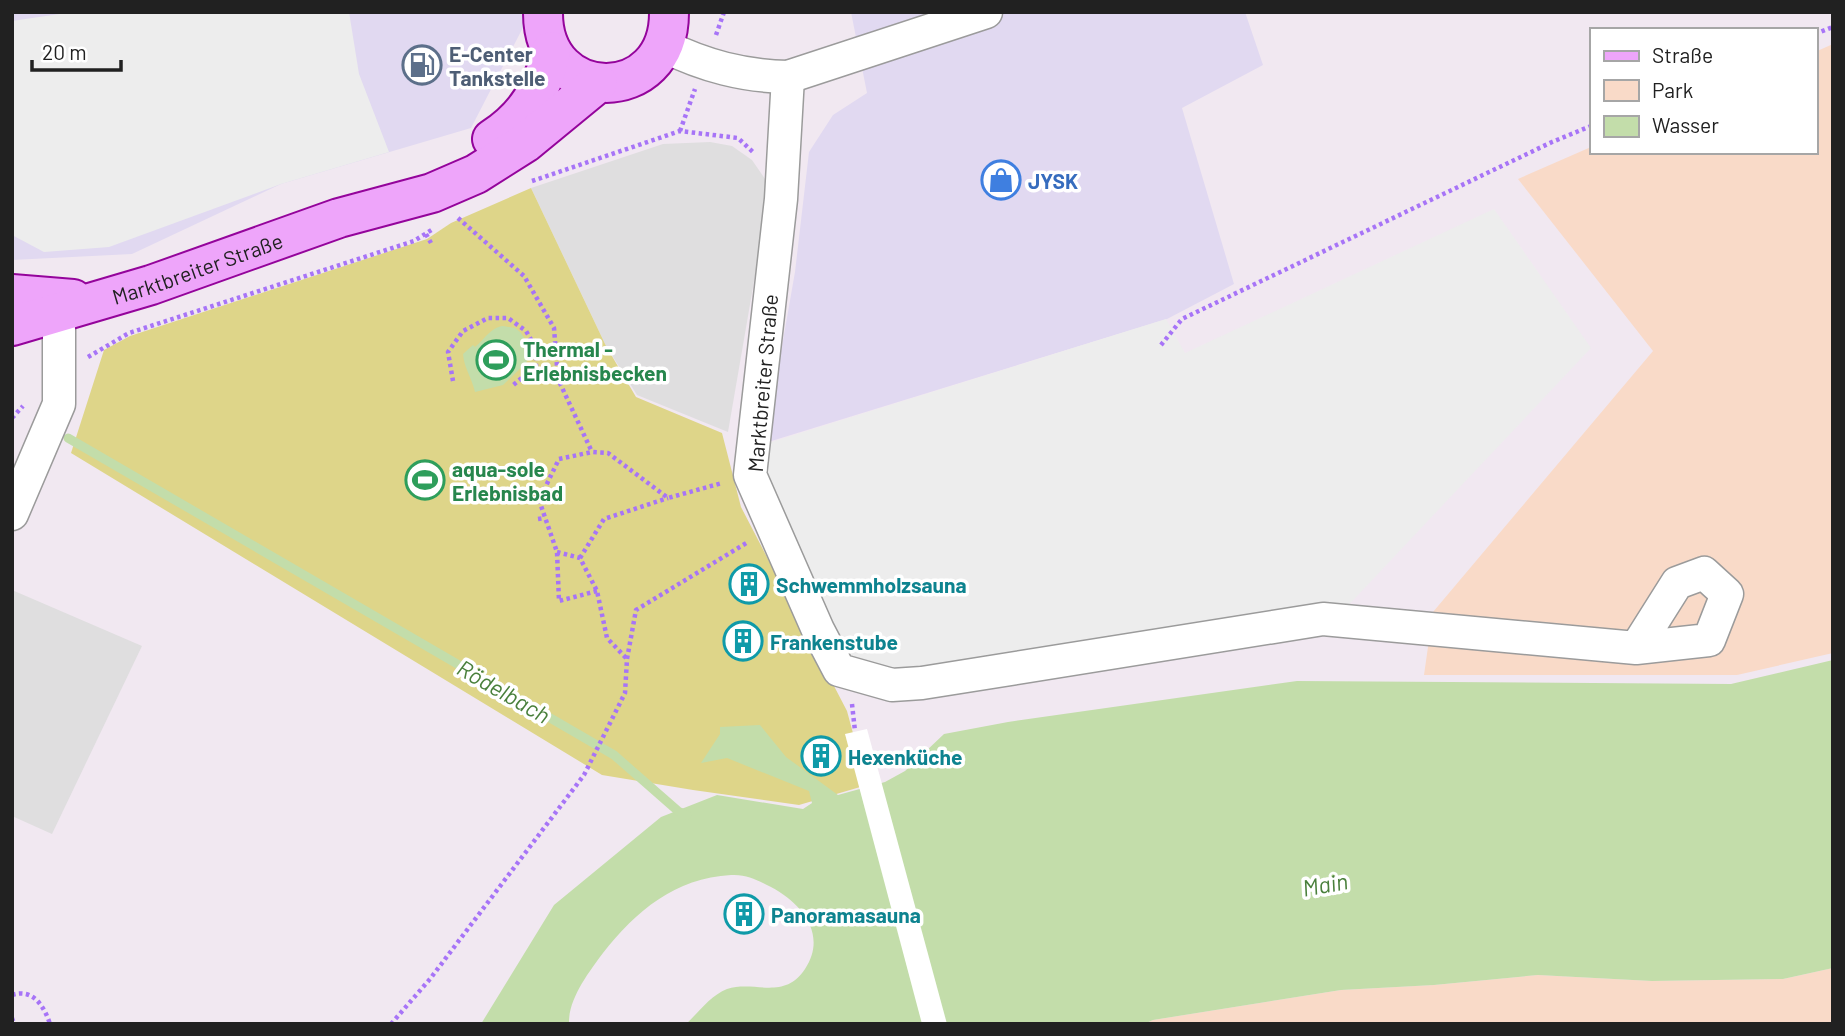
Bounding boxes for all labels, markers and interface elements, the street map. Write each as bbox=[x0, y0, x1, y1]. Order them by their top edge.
scale bar bbox=[32, 28, 121, 72]
legend bbox=[1590, 28, 1817, 154]
text: 20 m bbox=[42, 39, 87, 64]
place label: E-Center Tankstelle bbox=[449, 41, 546, 90]
text: Straße bbox=[1652, 42, 1713, 67]
fuel station icon: E-Center Tankstelle bbox=[401, 44, 443, 86]
text: Park bbox=[1652, 77, 1693, 102]
text: Wasser bbox=[1652, 112, 1719, 137]
shop icon: JYSK bbox=[980, 159, 1022, 201]
place label: JYSK bbox=[1028, 168, 1078, 193]
street label: Marktbreiter Straße bbox=[109, 227, 286, 308]
street label: Marktbreiter Straße bbox=[742, 293, 782, 473]
place label: Thermal - Erlebnisbecken bbox=[523, 336, 667, 385]
sports icon: Thermal - Erlebnisbecken bbox=[475, 339, 517, 381]
place label: aqua-sole Erlebnisbad bbox=[452, 456, 563, 505]
sports icon: aqua-sole Erlebnisbad bbox=[404, 459, 446, 501]
building icon: Schwemmholzsauna bbox=[728, 563, 770, 605]
place label: Schwemmholzsauna bbox=[776, 572, 967, 597]
building icon: Frankenstube bbox=[722, 620, 764, 662]
place label: Frankenstube bbox=[770, 629, 898, 654]
water label: Rödelbach bbox=[453, 653, 555, 729]
building icon: Hexenküche bbox=[800, 735, 842, 777]
place label: Hexenküche bbox=[848, 744, 962, 769]
water label: Main bbox=[1300, 866, 1350, 902]
building icon: Panoramasauna bbox=[723, 893, 765, 935]
place label: Panoramasauna bbox=[771, 902, 921, 927]

